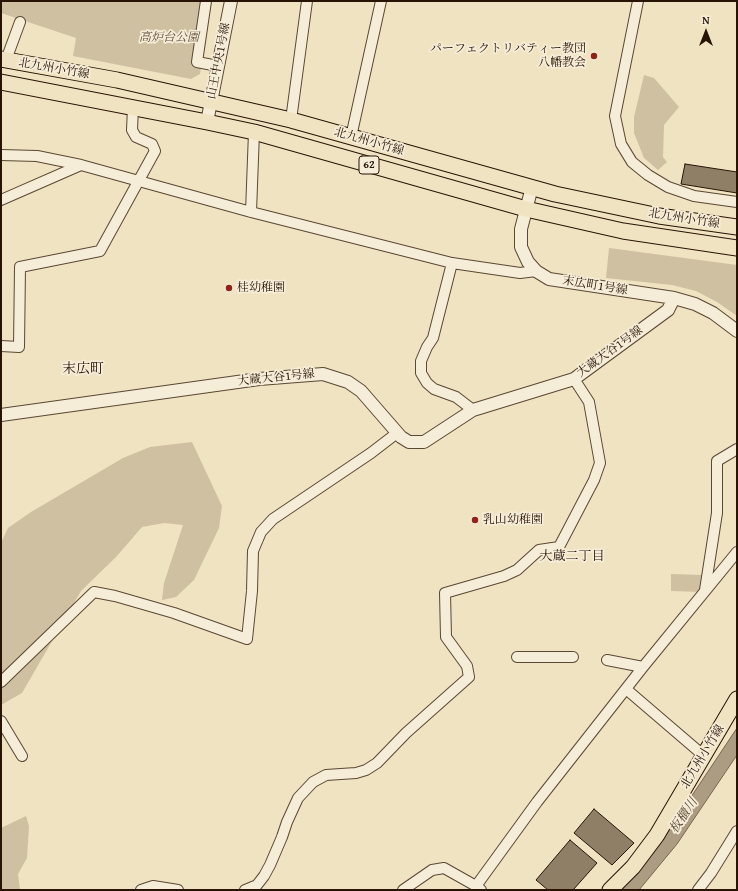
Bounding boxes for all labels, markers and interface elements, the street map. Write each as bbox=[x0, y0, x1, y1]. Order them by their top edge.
north arrow bbox=[686, 12, 726, 52]
text: N bbox=[702, 12, 710, 28]
street label: 山王中央1号線 bbox=[205, 21, 233, 101]
park label: 高炉台公園 bbox=[139, 31, 199, 45]
place label: パーフェクトリバティー教団 八幡教会 bbox=[430, 42, 586, 70]
marker: パーフェクトリバティー教団 八幡教会 bbox=[589, 51, 599, 61]
street label: 北九州小竹線 bbox=[17, 56, 91, 82]
street label: 北九州小竹線 bbox=[332, 125, 406, 159]
road number: 62 bbox=[359, 156, 379, 174]
street label: 北九州小竹線 bbox=[647, 206, 721, 232]
street label: 末広町1号線 bbox=[561, 274, 629, 298]
place label: 桂幼稚園 bbox=[237, 281, 285, 295]
marker: 桂幼稚園 bbox=[224, 283, 234, 293]
street label: 大蔵大谷1号線 bbox=[574, 323, 646, 381]
district label: 末広町 bbox=[62, 361, 104, 377]
street label: 大蔵大谷1号線 bbox=[237, 367, 315, 389]
place label: 乳山幼稚園 bbox=[483, 513, 543, 527]
marker: 乳山幼稚園 bbox=[470, 515, 480, 525]
district label: 大蔵二丁目 bbox=[540, 549, 604, 565]
street label: 北九州小竹線 bbox=[678, 722, 728, 792]
water label: 板櫃川 bbox=[667, 795, 701, 837]

